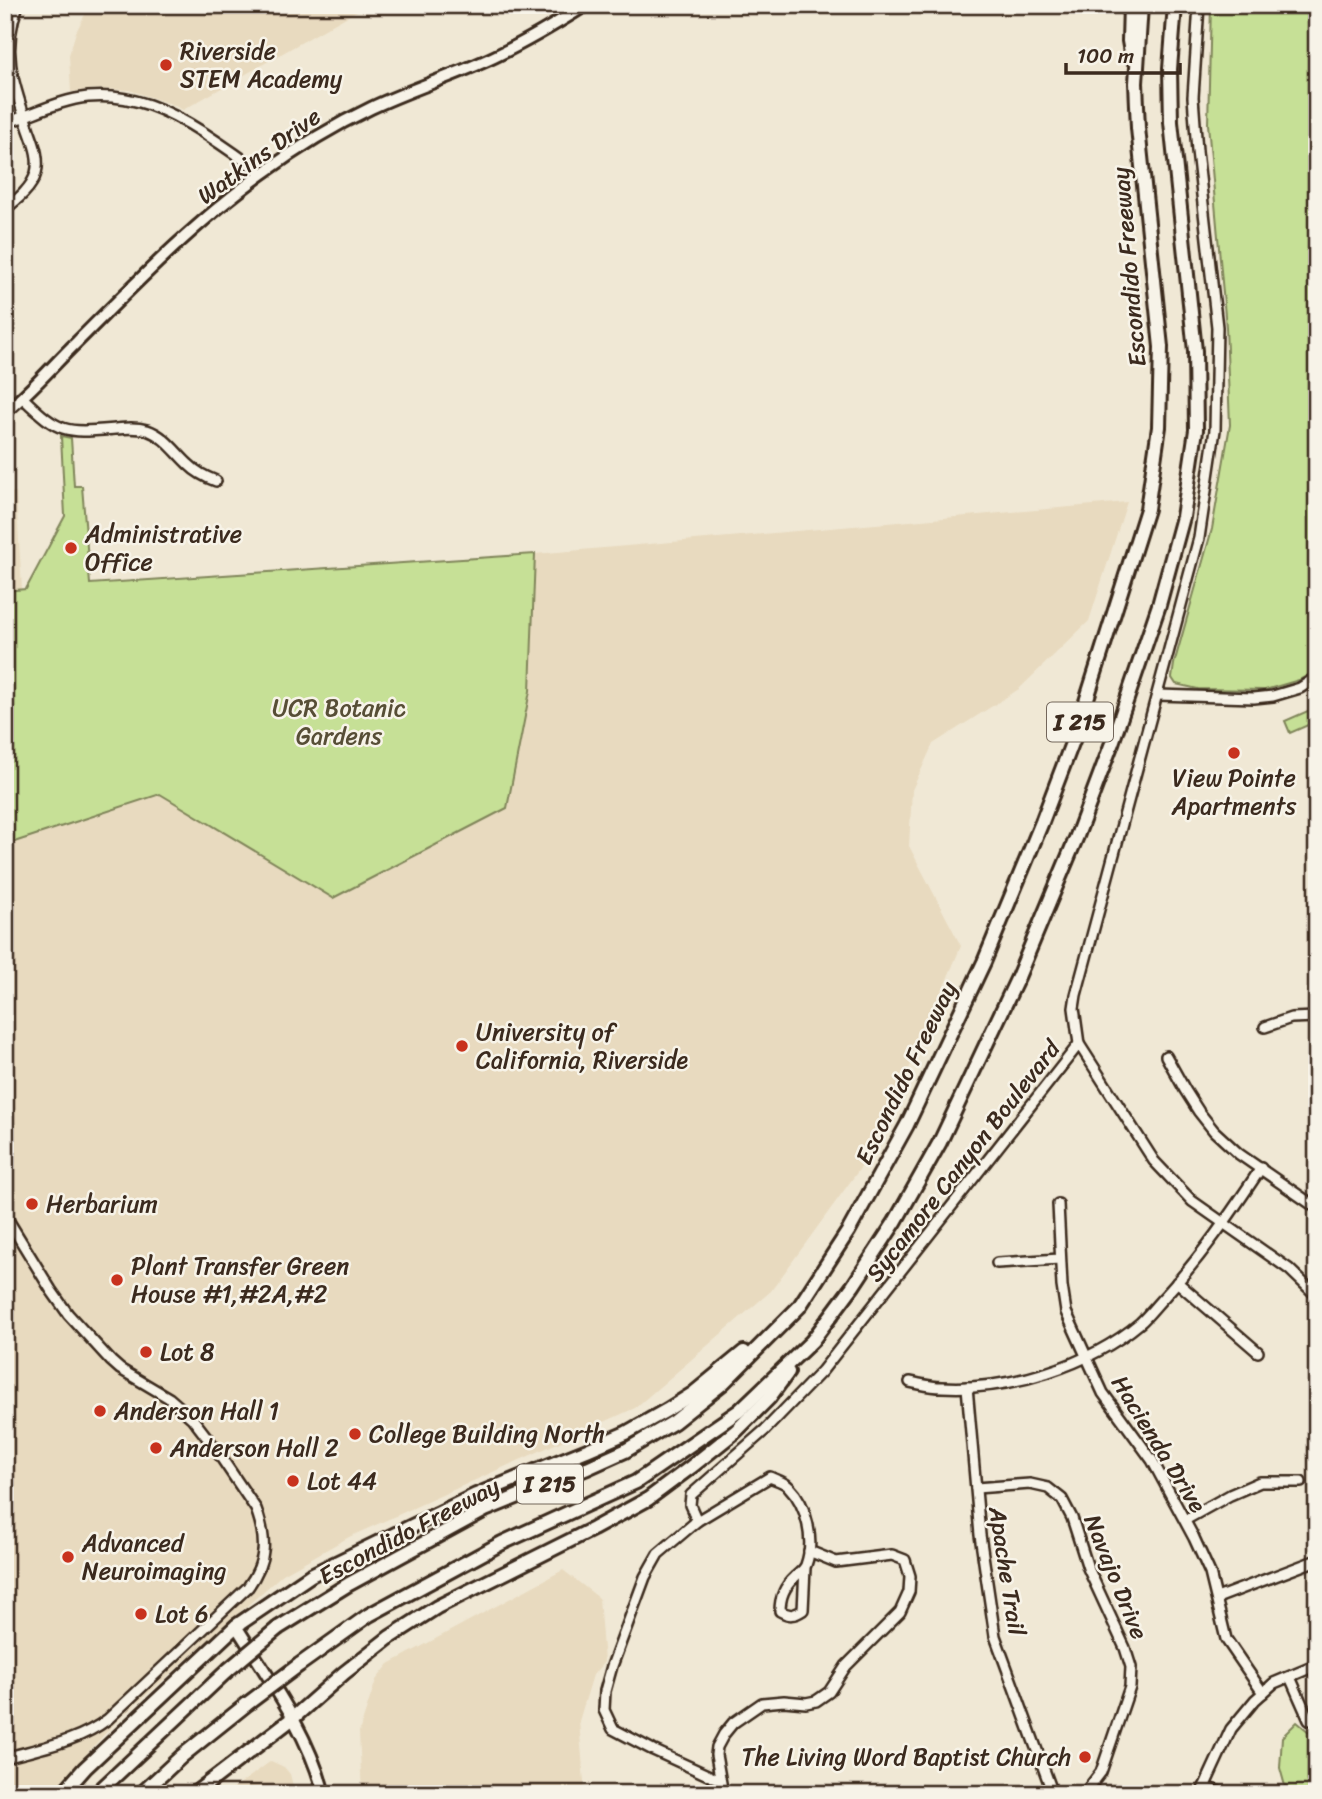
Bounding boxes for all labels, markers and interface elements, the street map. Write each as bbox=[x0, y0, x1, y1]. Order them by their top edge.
place label: Riverside STEM Academy bbox=[180, 30, 343, 100]
scale bar bbox=[1066, 32, 1180, 76]
text: 100 m bbox=[1077, 37, 1134, 75]
marker: Riverside STEM Academy bbox=[158, 57, 174, 73]
street label: Watkins Drive bbox=[188, 96, 330, 216]
street label: Escondido Freeway bbox=[1099, 165, 1159, 369]
place label: Administrative Office bbox=[84, 513, 242, 583]
marker: Administrative Office bbox=[63, 540, 79, 556]
park label: UCR Botanic Gardens bbox=[272, 687, 406, 757]
road number: I 215 bbox=[1047, 702, 1113, 742]
marker: View Pointe Apartments bbox=[1226, 745, 1242, 761]
place label: View Pointe Apartments bbox=[1171, 757, 1297, 827]
street label: Escondido Freeway bbox=[843, 973, 969, 1172]
place label: University of California, Riverside bbox=[476, 1011, 689, 1081]
street label: Sycamore Canyon Boulevard bbox=[855, 1030, 1072, 1291]
marker: University of California, Riverside bbox=[454, 1038, 470, 1054]
place label: Herbarium bbox=[46, 1183, 158, 1225]
marker: Herbarium bbox=[24, 1196, 40, 1212]
place label: Plant Transfer Green House #1,#2A,#2 bbox=[131, 1245, 349, 1315]
marker: Plant Transfer Green House #1,#2A,#2 bbox=[109, 1272, 125, 1288]
place label: Lot 8 bbox=[160, 1331, 214, 1373]
marker: Lot 8 bbox=[138, 1344, 154, 1360]
street label: Hacienda Drive bbox=[1100, 1366, 1219, 1522]
place label: Anderson Hall 1 bbox=[113, 1390, 279, 1432]
marker: Anderson Hall 1 bbox=[92, 1403, 108, 1419]
place label: College Building North bbox=[369, 1413, 605, 1455]
marker: College Building North bbox=[347, 1426, 363, 1442]
place label: Anderson Hall 2 bbox=[169, 1427, 339, 1469]
marker: Anderson Hall 2 bbox=[148, 1440, 164, 1456]
place label: Lot 44 bbox=[307, 1460, 377, 1502]
road number: I 215 bbox=[517, 1464, 583, 1504]
street label: Escondido Freeway bbox=[311, 1465, 508, 1597]
marker: Lot 44 bbox=[285, 1473, 301, 1489]
street label: Apache Trail bbox=[976, 1502, 1038, 1640]
street label: Navajo Drive bbox=[1072, 1508, 1160, 1646]
place label: Advanced Neuroimaging bbox=[81, 1522, 226, 1592]
marker: Advanced Neuroimaging bbox=[60, 1549, 76, 1565]
place label: Lot 6 bbox=[155, 1593, 209, 1635]
marker: Lot 6 bbox=[133, 1606, 149, 1622]
place label: The Living Word Baptist Church bbox=[742, 1736, 1071, 1778]
marker: The Living Word Baptist Church bbox=[1077, 1749, 1093, 1765]

